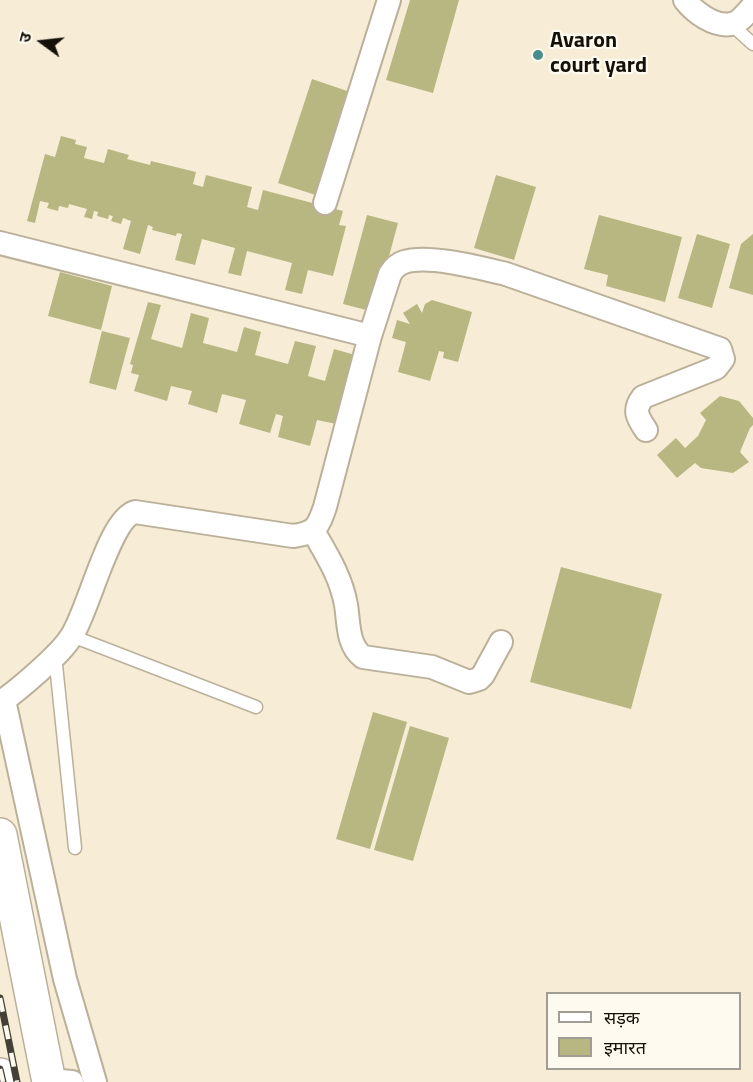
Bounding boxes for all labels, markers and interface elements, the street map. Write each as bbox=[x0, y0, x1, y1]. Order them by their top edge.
north arrow bbox=[12, 12, 72, 72]
place label: Avaron court yard bbox=[550, 29, 647, 80]
text: उ bbox=[12, 30, 37, 45]
marker: Avaron court yard bbox=[531, 48, 545, 62]
legend bbox=[546, 992, 741, 1070]
text: सड़क bbox=[604, 1004, 640, 1031]
text: इमारत bbox=[604, 1034, 646, 1061]

